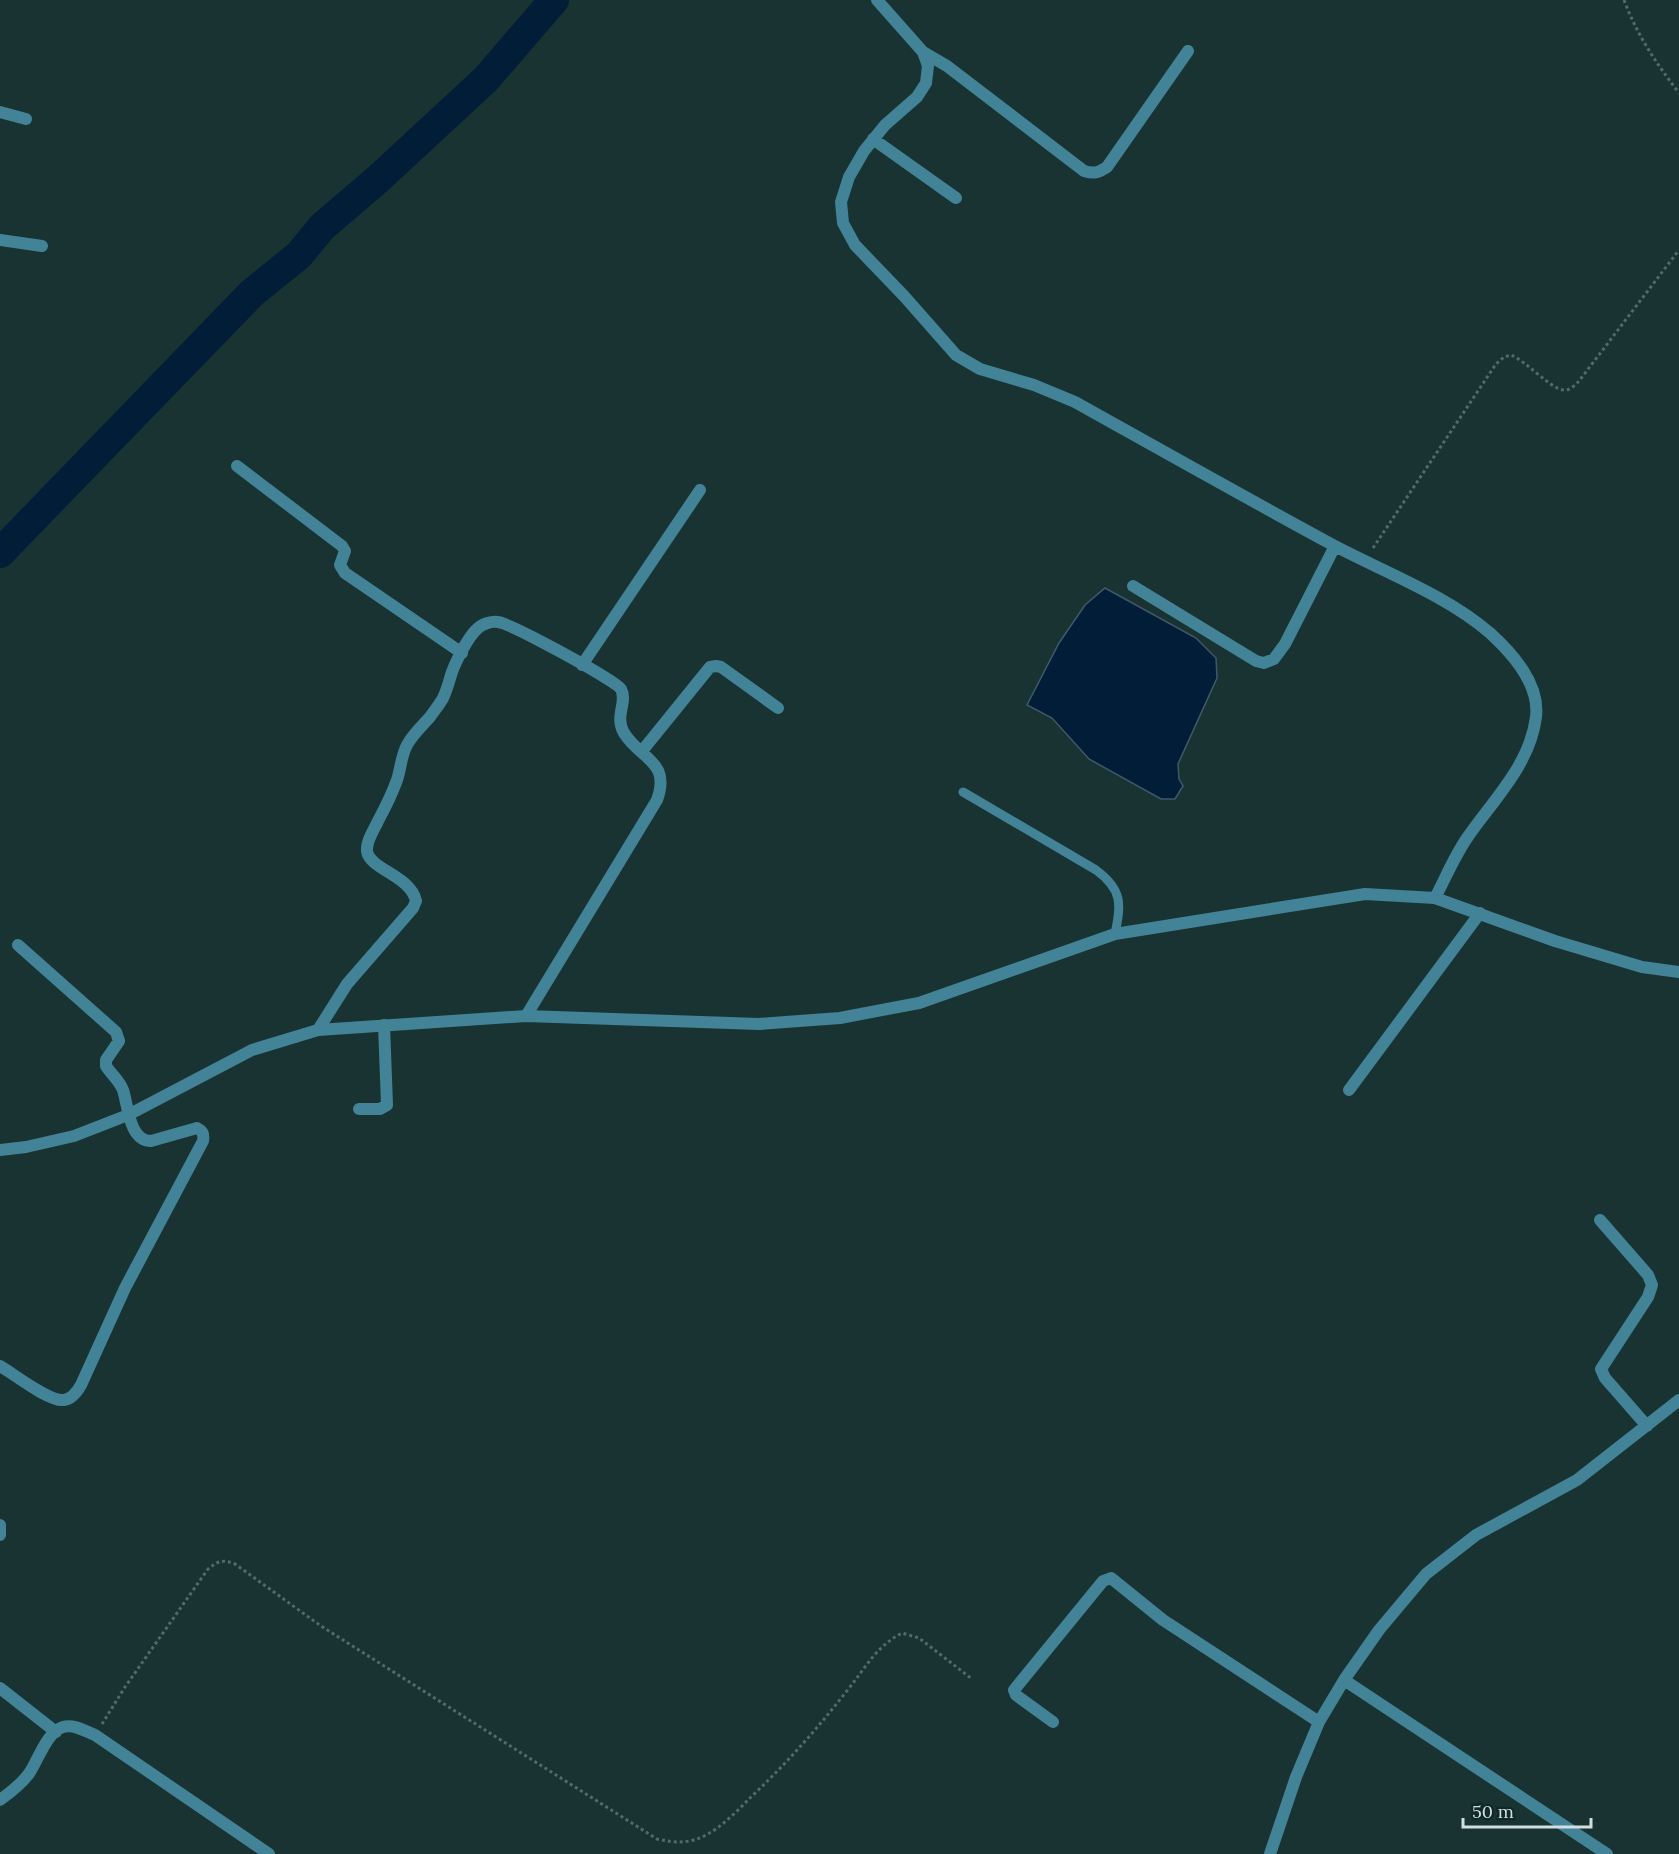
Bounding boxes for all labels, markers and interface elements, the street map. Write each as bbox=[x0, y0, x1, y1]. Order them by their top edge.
scale bar bbox=[1463, 1791, 1590, 1829]
text: 50 m bbox=[1472, 1800, 1514, 1823]

